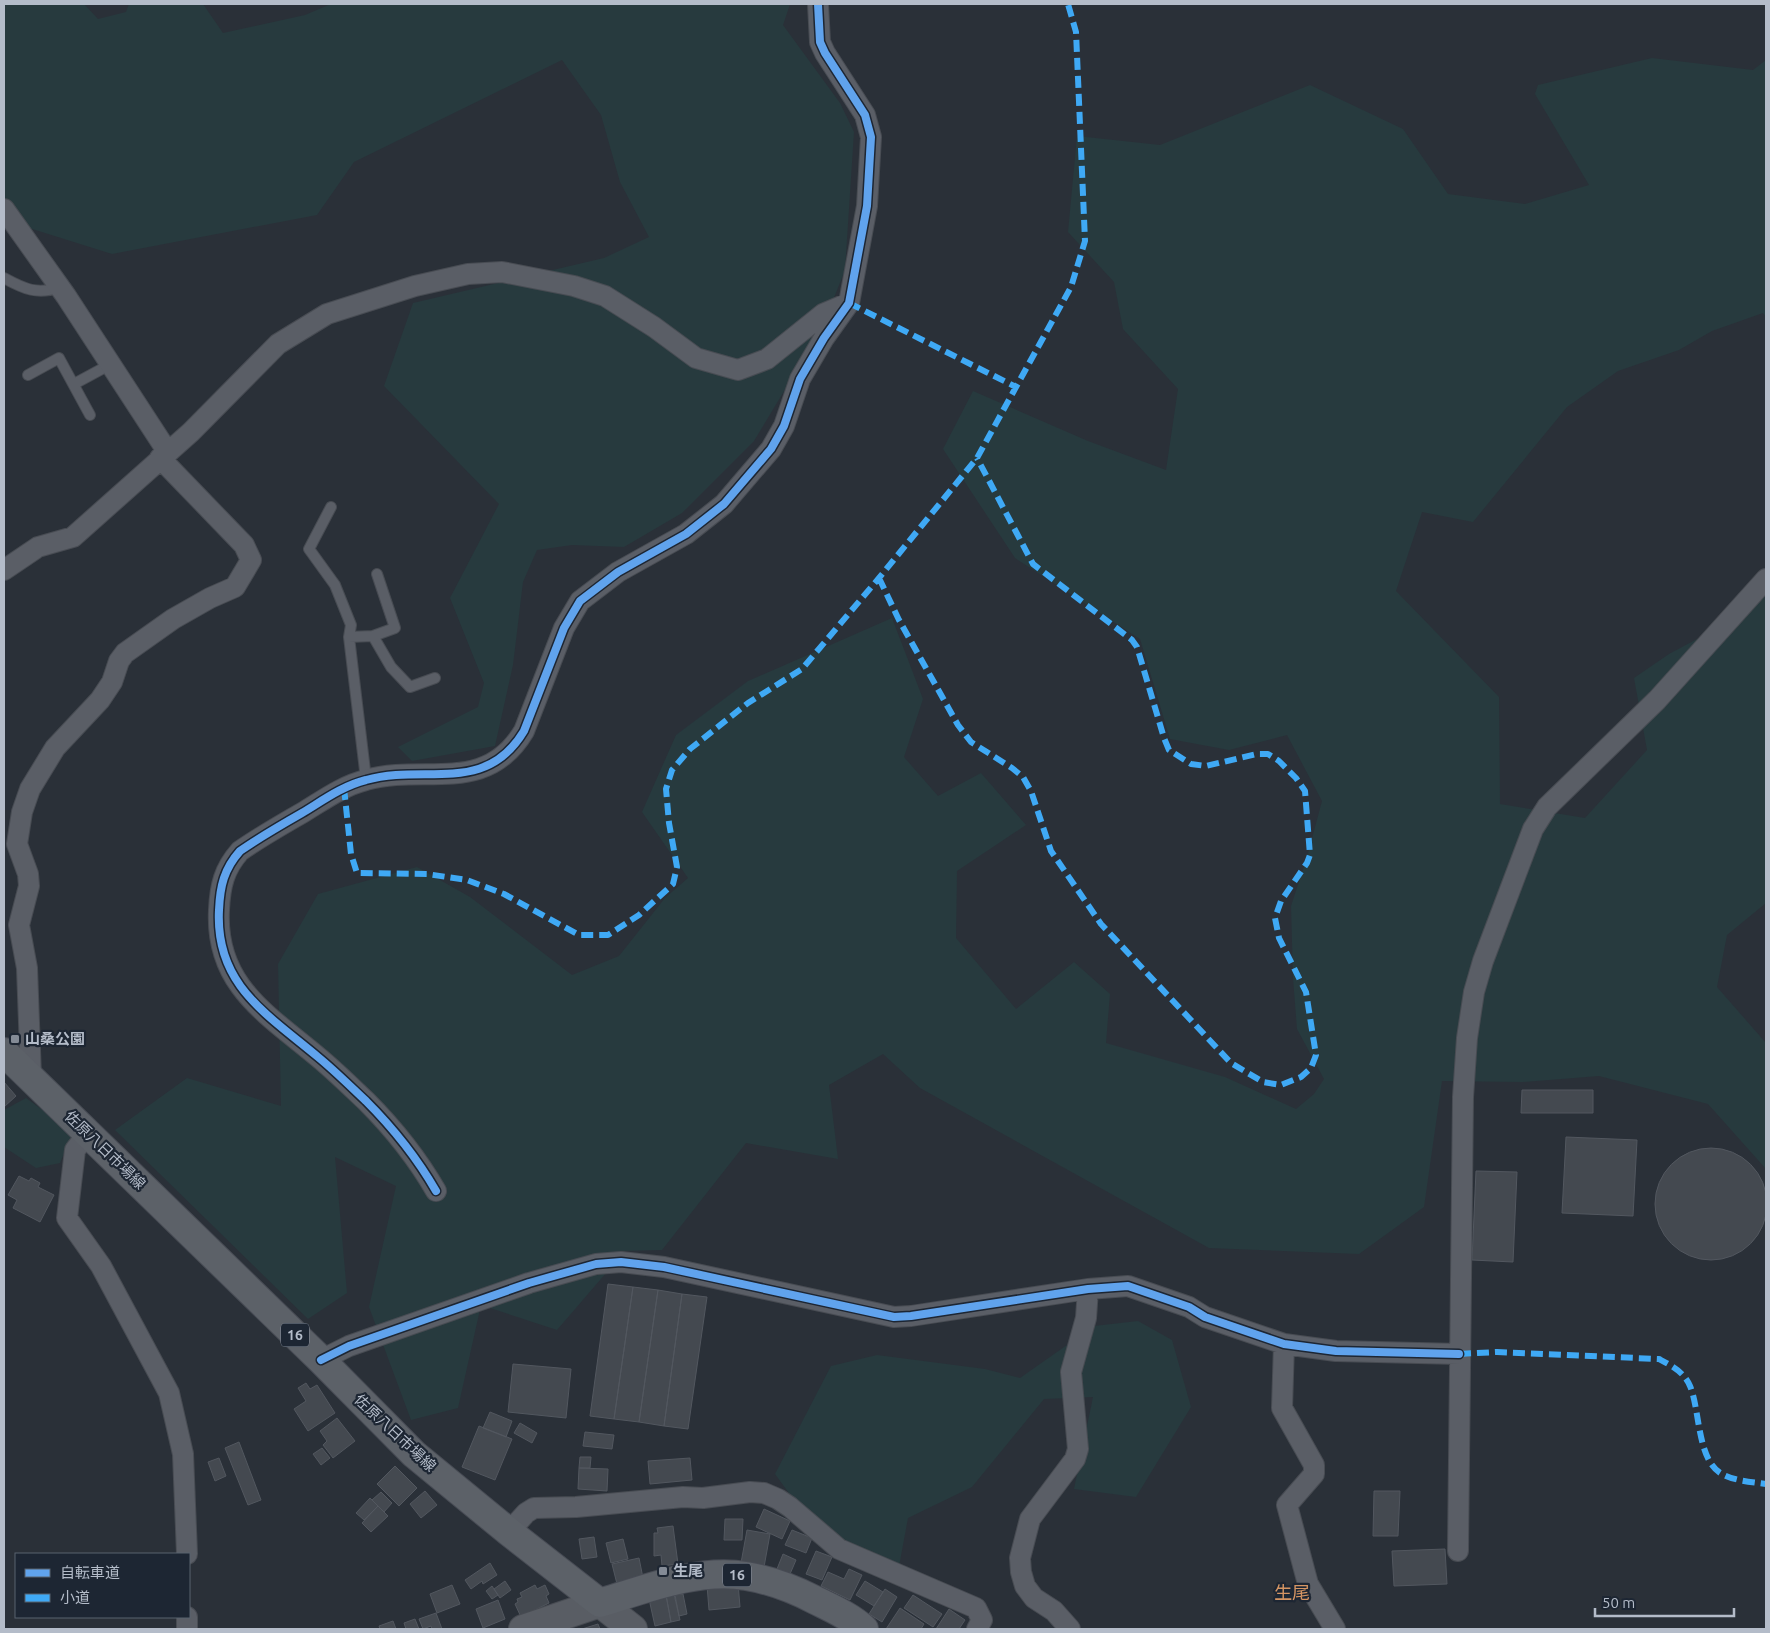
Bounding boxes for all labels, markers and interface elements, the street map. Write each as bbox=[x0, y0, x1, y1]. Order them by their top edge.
place label: 山桑公園 bbox=[25, 1030, 85, 1047]
marker: 山桑公園 bbox=[9, 1033, 21, 1045]
street label: 佐原八日市場線 bbox=[62, 1107, 149, 1192]
road number: 16 bbox=[281, 1324, 309, 1346]
street label: 佐原八日市場線 bbox=[351, 1391, 440, 1475]
legend bbox=[15, 1553, 190, 1618]
place label: 生尾 bbox=[673, 1562, 703, 1579]
text: 自転車道 bbox=[60, 1564, 120, 1581]
road number: 16 bbox=[723, 1564, 751, 1586]
marker: 生尾 bbox=[657, 1565, 669, 1577]
district label: 生尾 bbox=[1274, 1582, 1310, 1602]
scale bar bbox=[1595, 1586, 1734, 1618]
text: 小道 bbox=[60, 1589, 90, 1606]
text: 50 m bbox=[1602, 1594, 1635, 1611]

